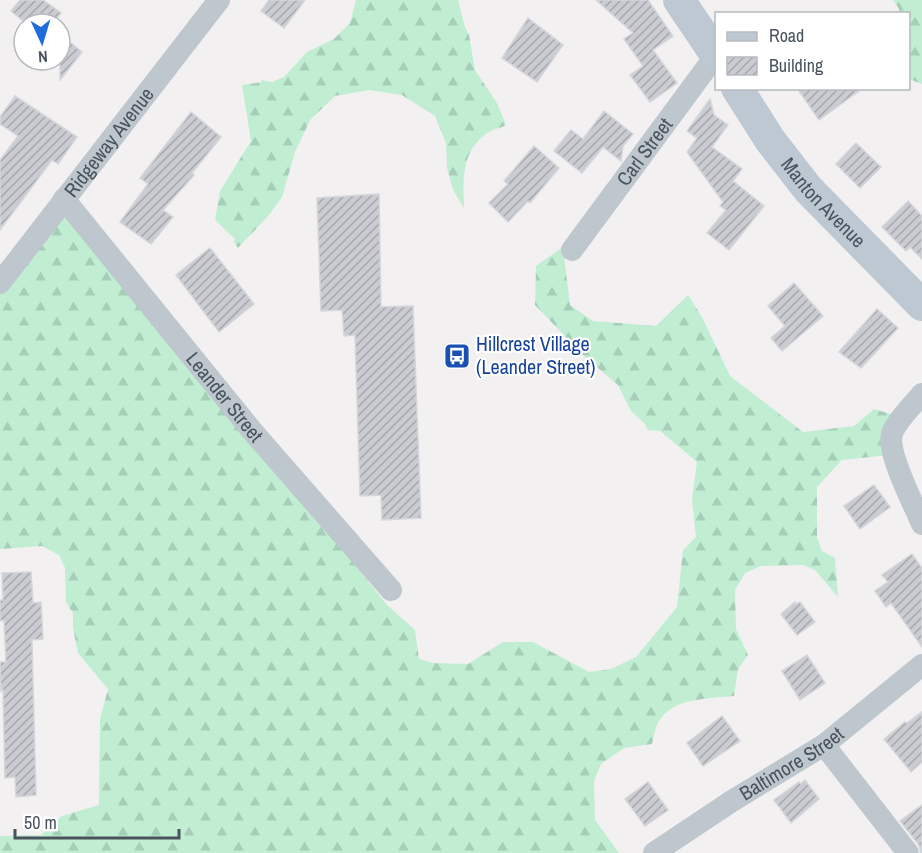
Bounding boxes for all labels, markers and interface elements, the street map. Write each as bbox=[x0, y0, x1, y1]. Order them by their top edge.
north arrow bbox=[12, 12, 72, 72]
legend bbox=[715, 12, 910, 90]
text: Road bbox=[769, 23, 804, 48]
text: N bbox=[38, 46, 49, 68]
text: Building bbox=[769, 53, 824, 78]
street label: Ridgeway Avenue bbox=[57, 81, 160, 202]
street label: Carl Street bbox=[610, 112, 678, 191]
street label: Manton Avenue bbox=[775, 152, 872, 253]
place label: Hillcrest Village (Leander Street) bbox=[476, 330, 595, 380]
bus stop icon: Hillcrest Village (Leander Street) bbox=[442, 341, 472, 371]
street label: Leander Street bbox=[180, 346, 270, 448]
street label: Baltimore Street bbox=[734, 720, 849, 806]
scale bar bbox=[15, 802, 178, 840]
text: 50 m bbox=[24, 810, 57, 835]

